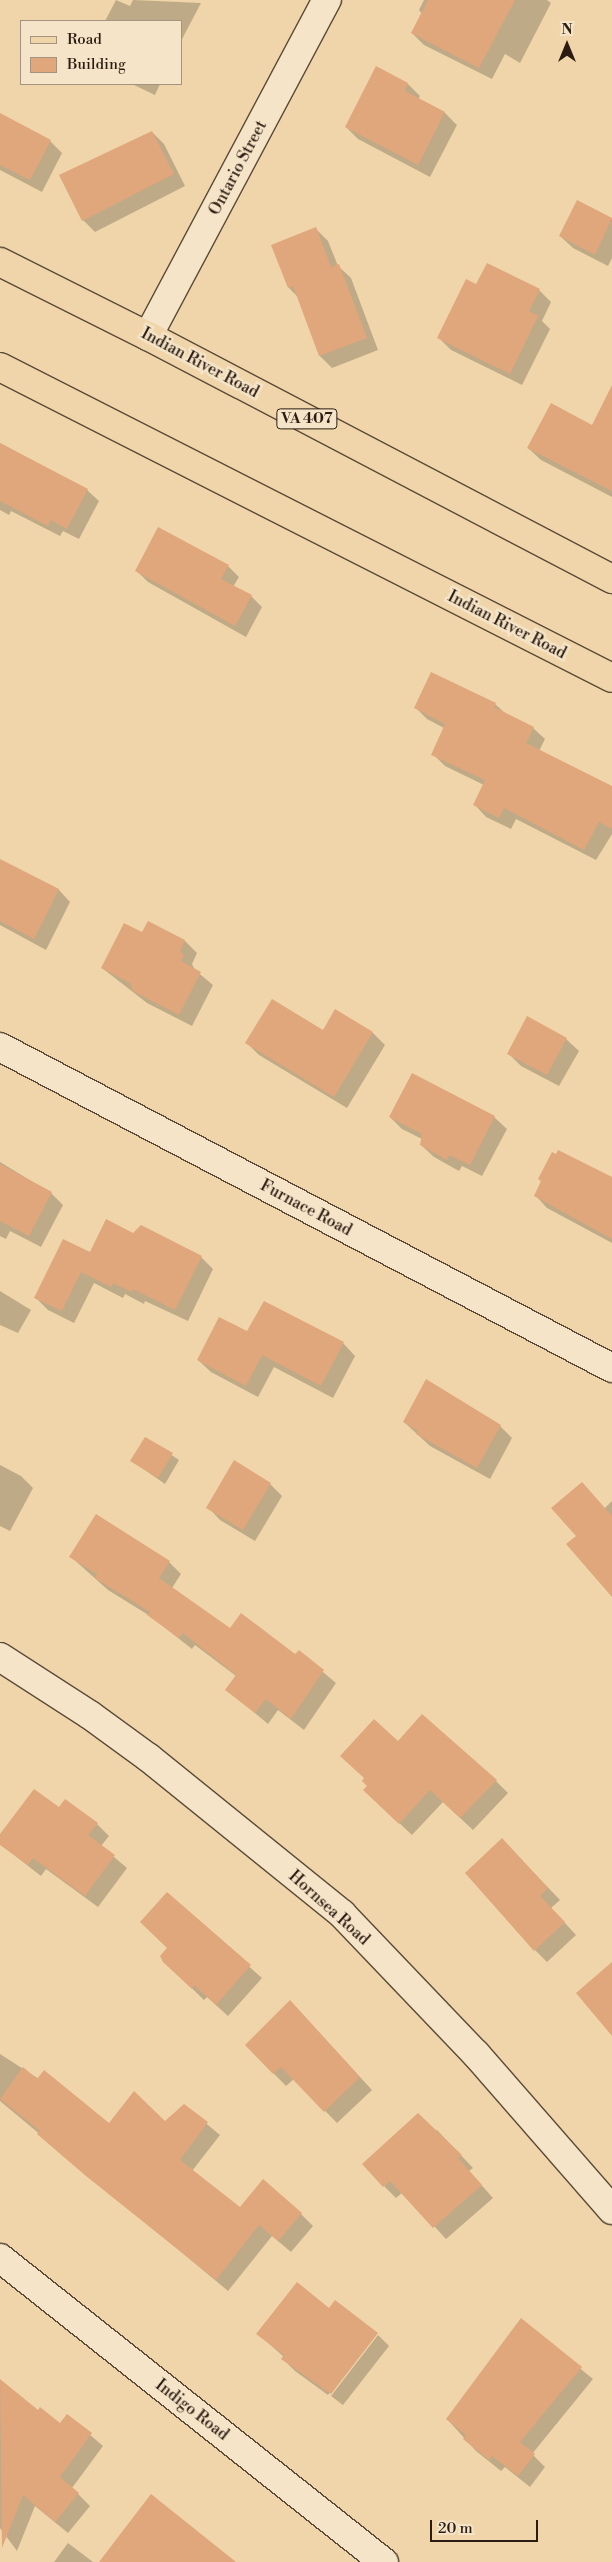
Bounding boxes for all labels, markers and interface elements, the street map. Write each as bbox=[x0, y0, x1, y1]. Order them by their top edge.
legend bbox=[20, 20, 182, 85]
north arrow bbox=[542, 20, 592, 70]
text: N bbox=[561, 21, 573, 39]
text: Road bbox=[67, 30, 102, 49]
text: Building bbox=[67, 55, 126, 74]
street label: Ontario Street bbox=[205, 117, 271, 219]
street label: Indian River Road bbox=[138, 324, 262, 402]
road number: VA 407 bbox=[276, 406, 338, 432]
street label: Indian River Road bbox=[445, 587, 569, 663]
street label: Furnace Road bbox=[257, 1176, 355, 1240]
street label: Hornsea Road bbox=[285, 1867, 373, 1949]
street label: Indigo Road bbox=[152, 2375, 232, 2445]
scale bar bbox=[432, 2510, 540, 2542]
text: 20 m bbox=[438, 2519, 473, 2538]

